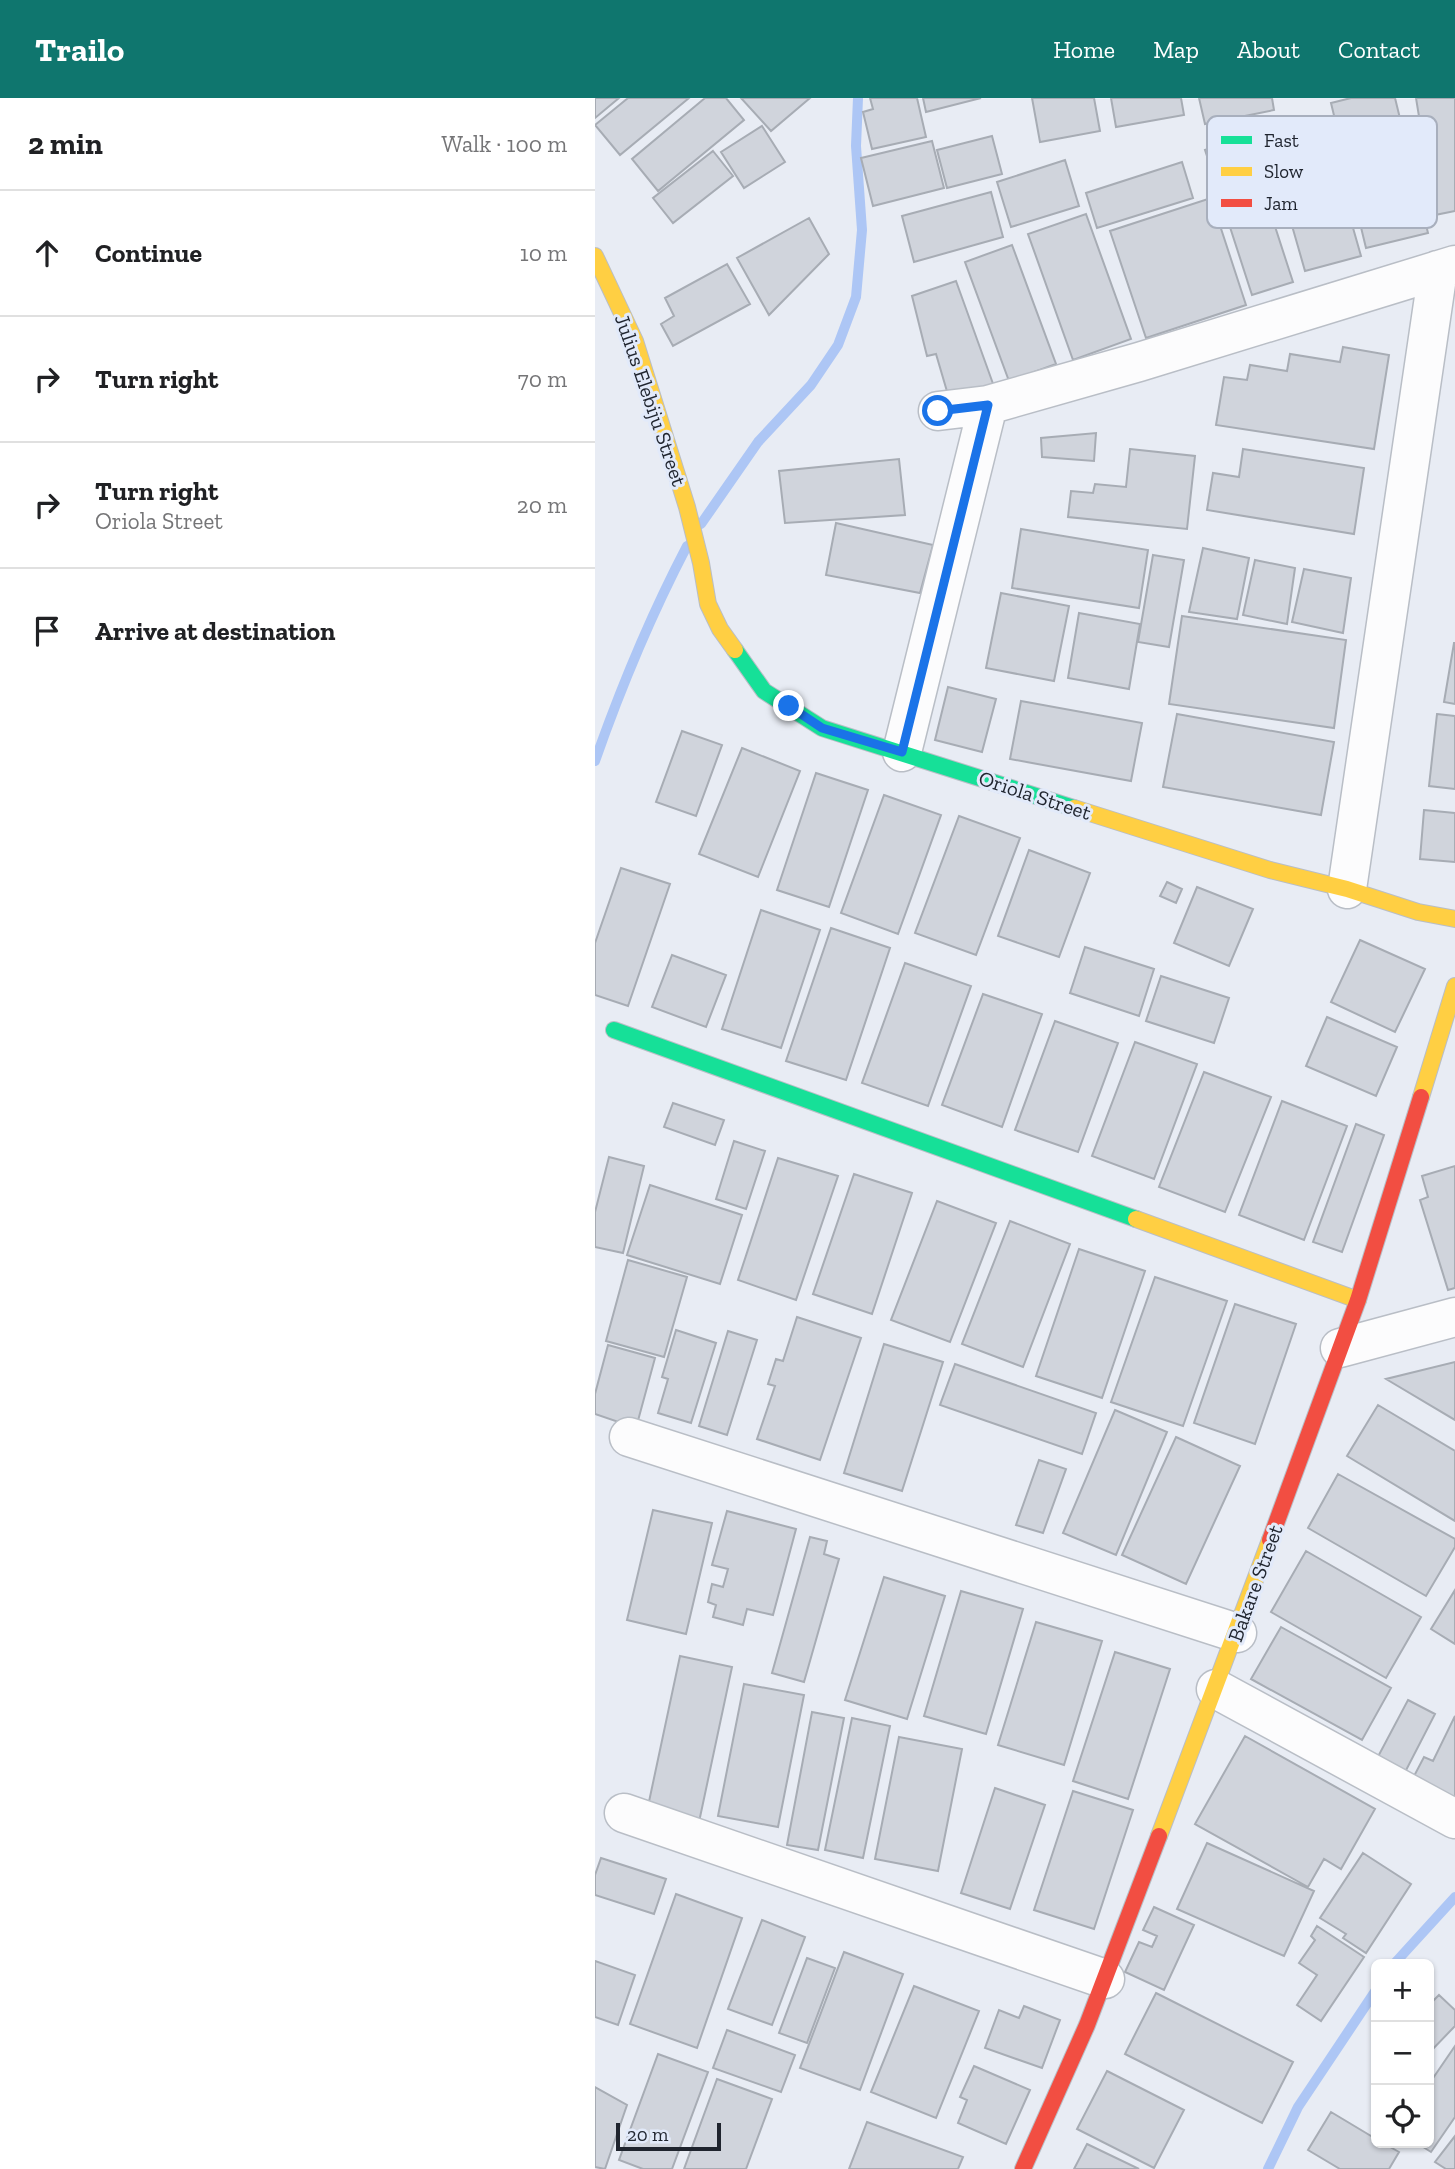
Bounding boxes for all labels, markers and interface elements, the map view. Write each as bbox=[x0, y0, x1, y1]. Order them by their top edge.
text: Trailo bbox=[35, 30, 124, 69]
text: Home bbox=[1053, 35, 1115, 64]
text: Map bbox=[1153, 35, 1199, 64]
text: About bbox=[1237, 35, 1300, 64]
text: Contact bbox=[1338, 35, 1420, 64]
legend bbox=[1207, 116, 1437, 228]
text: 2 min bbox=[28, 126, 103, 162]
text: Fast bbox=[1264, 129, 1299, 152]
text: Walk · 100 m bbox=[441, 130, 567, 158]
text: Slow bbox=[1264, 160, 1304, 183]
text: Jam bbox=[1264, 192, 1298, 215]
icon: ahead bbox=[28, 234, 66, 272]
text: Continue bbox=[95, 237, 202, 269]
text: 10 m bbox=[520, 239, 567, 267]
street label: Julius Elebiju Street bbox=[609, 311, 692, 490]
icon: right bbox=[28, 360, 66, 398]
text: Turn right bbox=[95, 363, 218, 395]
text: 70 m bbox=[518, 365, 567, 393]
route start bbox=[922, 395, 953, 426]
text: Turn right bbox=[95, 475, 218, 507]
icon: right bbox=[28, 486, 66, 524]
text: 20 m bbox=[517, 491, 567, 519]
text: Oriola Street bbox=[95, 507, 223, 535]
icon: arrive bbox=[28, 612, 66, 650]
text: Arrive at destination bbox=[95, 615, 335, 647]
route end bbox=[773, 690, 804, 721]
street label: Oriola Street bbox=[976, 765, 1095, 825]
street label: Bakare Street bbox=[1222, 1521, 1288, 1645]
map controls bbox=[1371, 1959, 1434, 2148]
button: + bbox=[1371, 1959, 1434, 2022]
button: − bbox=[1371, 2022, 1434, 2085]
button: locate bbox=[1371, 2085, 1434, 2148]
scale bar bbox=[616, 2120, 721, 2152]
text: 20 m bbox=[627, 2123, 668, 2146]

